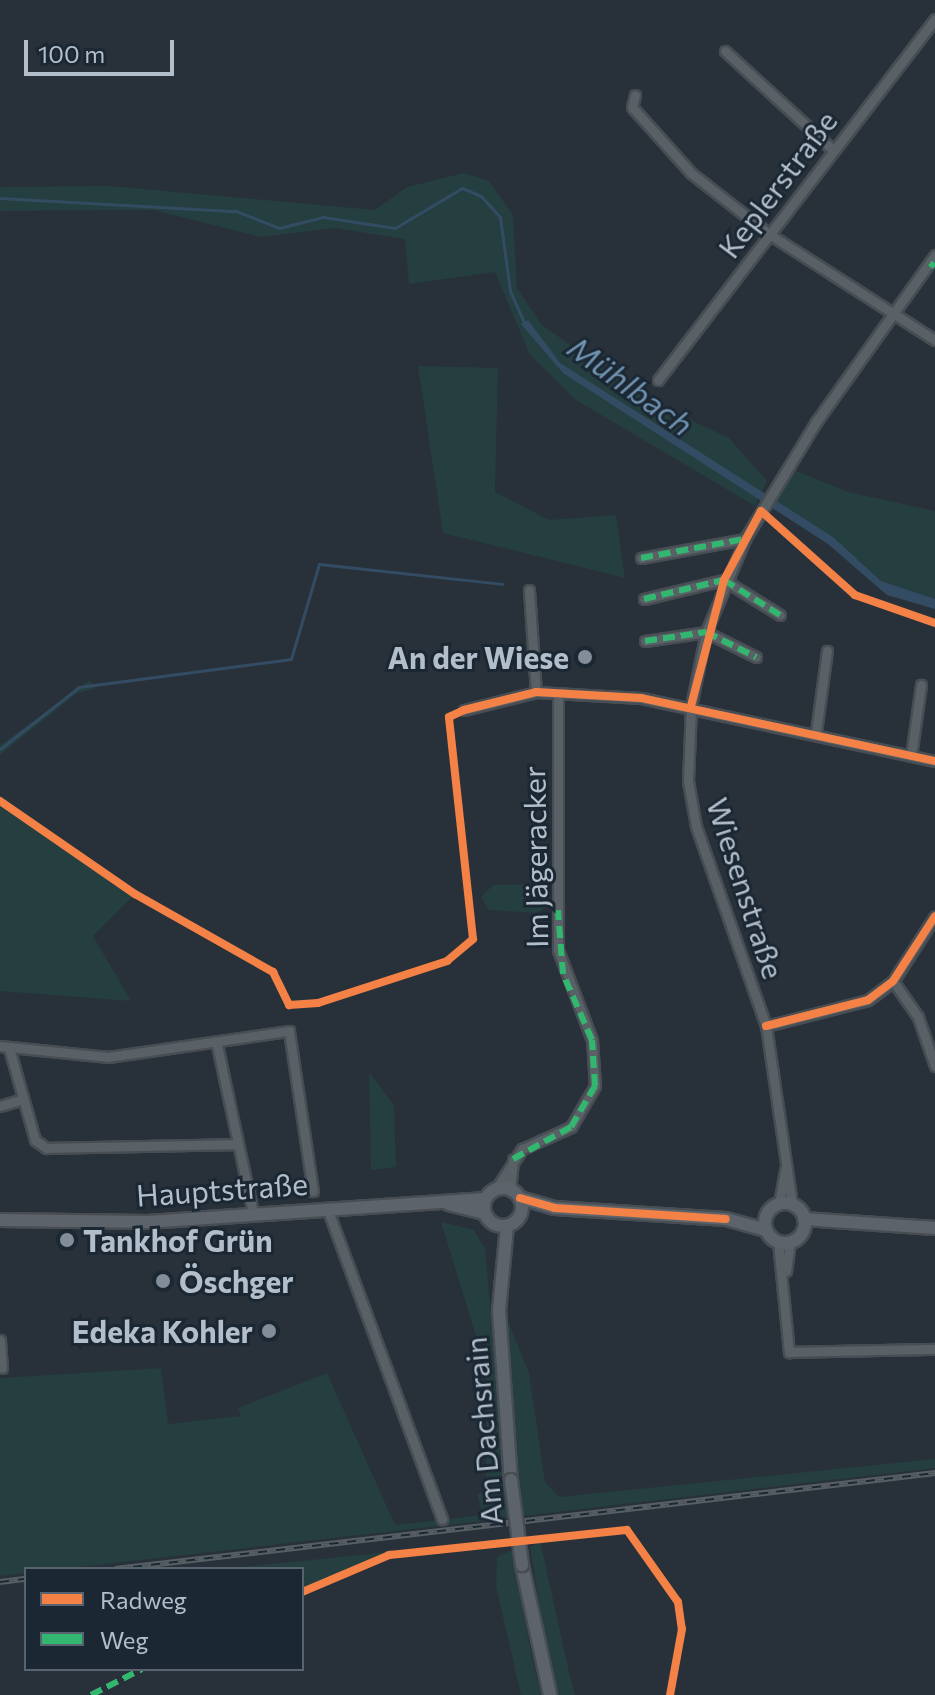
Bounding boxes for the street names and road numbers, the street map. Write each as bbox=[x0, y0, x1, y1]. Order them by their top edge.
street label: Keplerstraße bbox=[710, 103, 844, 265]
street label: Im Jägeracker bbox=[515, 766, 555, 948]
street label: Wiesenstraße bbox=[700, 793, 792, 983]
street label: Hauptstraße bbox=[135, 1165, 309, 1213]
street label: Am Dachsrain bbox=[457, 1336, 509, 1526]

